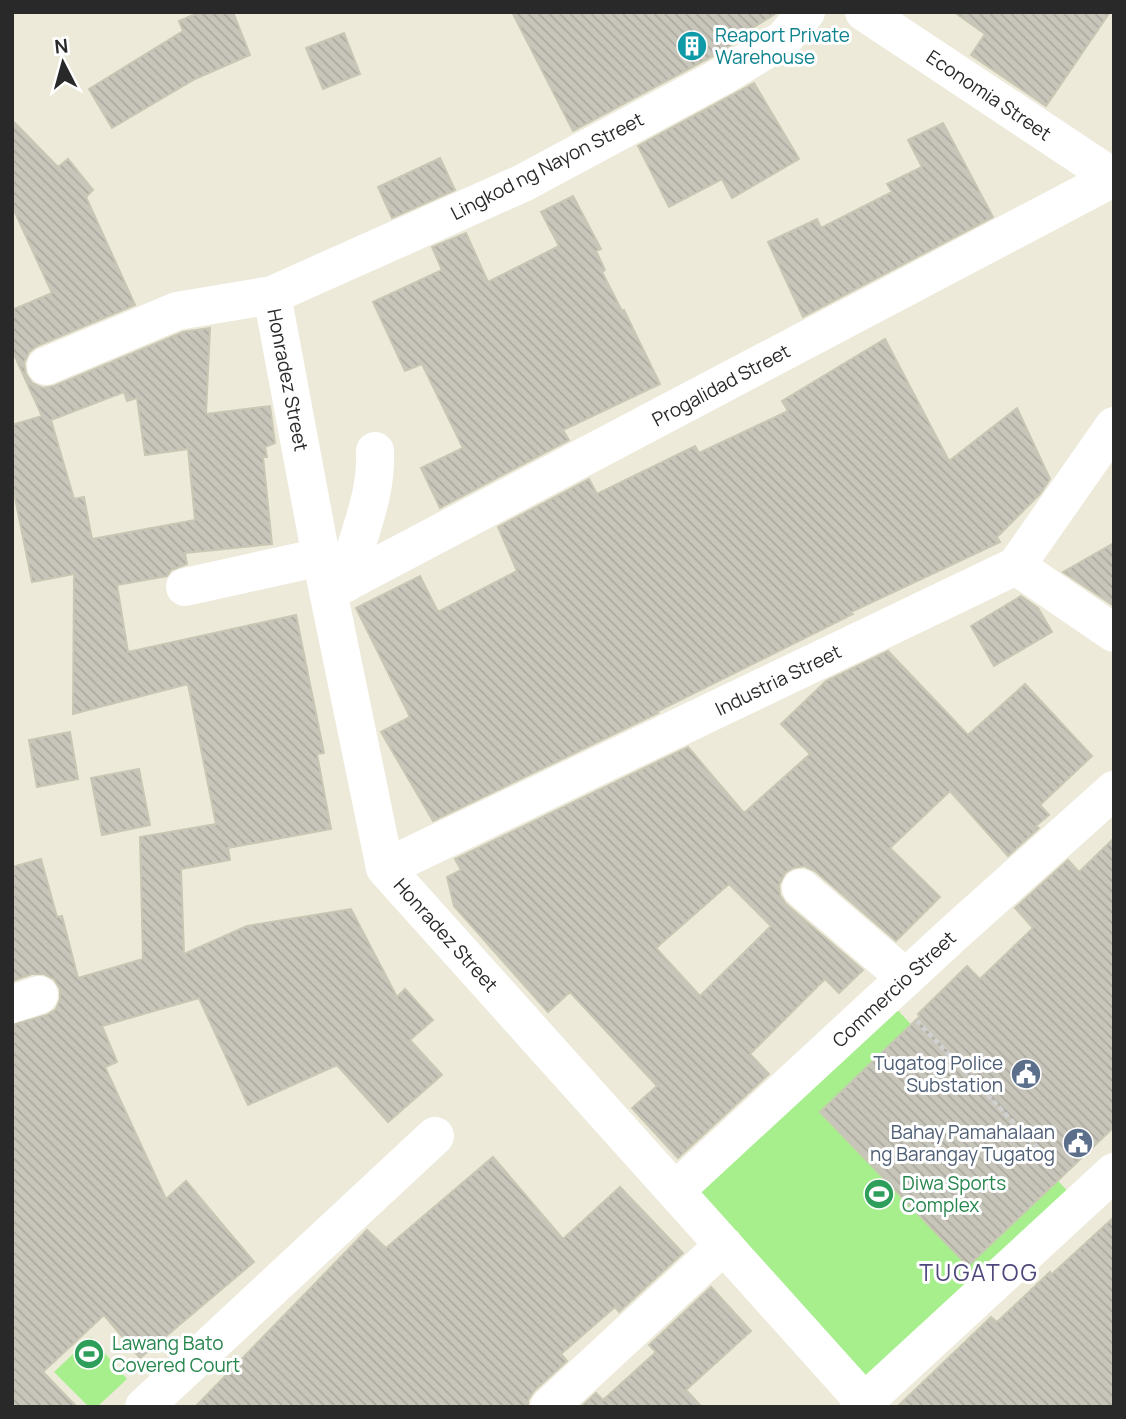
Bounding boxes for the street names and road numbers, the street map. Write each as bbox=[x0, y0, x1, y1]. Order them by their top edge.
street label: Economia Street bbox=[921, 44, 1057, 146]
street label: Lingkod ng Nayon Street bbox=[446, 106, 648, 226]
street label: Honradez Street bbox=[261, 307, 315, 453]
street label: Progalidad Street bbox=[647, 338, 795, 432]
street label: Industria Street bbox=[711, 638, 845, 722]
street label: Honradez Street bbox=[388, 873, 504, 997]
street label: Commercio Street bbox=[827, 925, 961, 1053]

